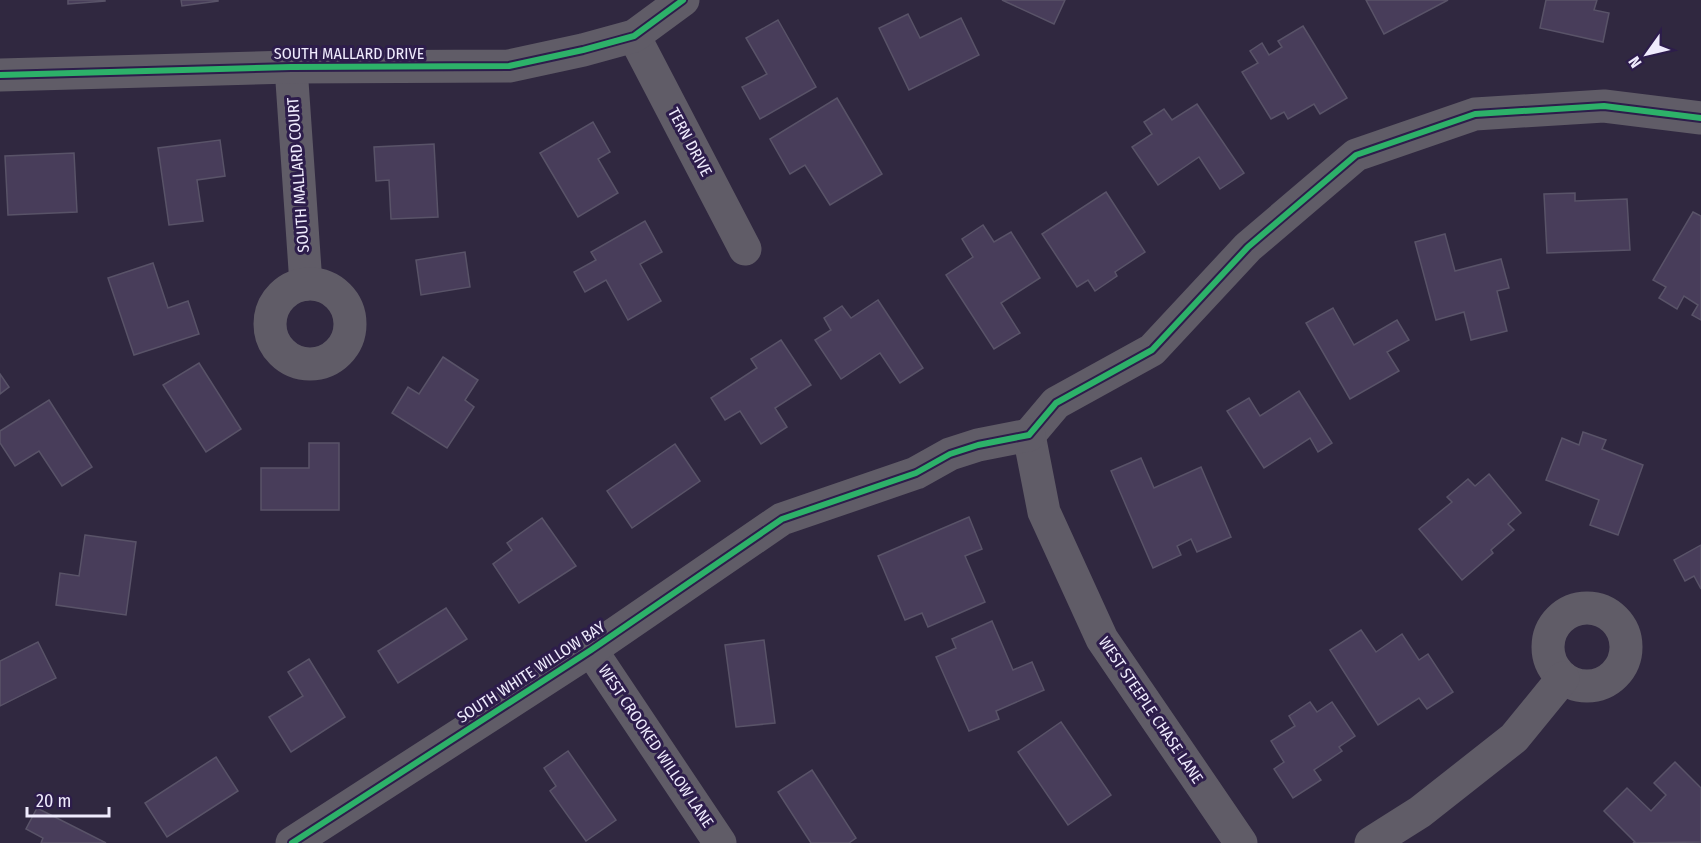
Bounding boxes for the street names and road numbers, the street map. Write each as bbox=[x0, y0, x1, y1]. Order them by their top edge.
street label: SOUTH MALLARD DRIVE bbox=[274, 44, 424, 63]
street label: SOUTH MALLARD COURT bbox=[283, 96, 313, 253]
street label: TERN DRIVE bbox=[664, 104, 716, 180]
street label: SOUTH WHITE WILLOW BAY bbox=[453, 617, 609, 727]
street label: WEST STEEPLE CHASE LANE bbox=[1095, 633, 1207, 787]
street label: WEST CROOKED WILLOW LANE bbox=[594, 661, 718, 831]

